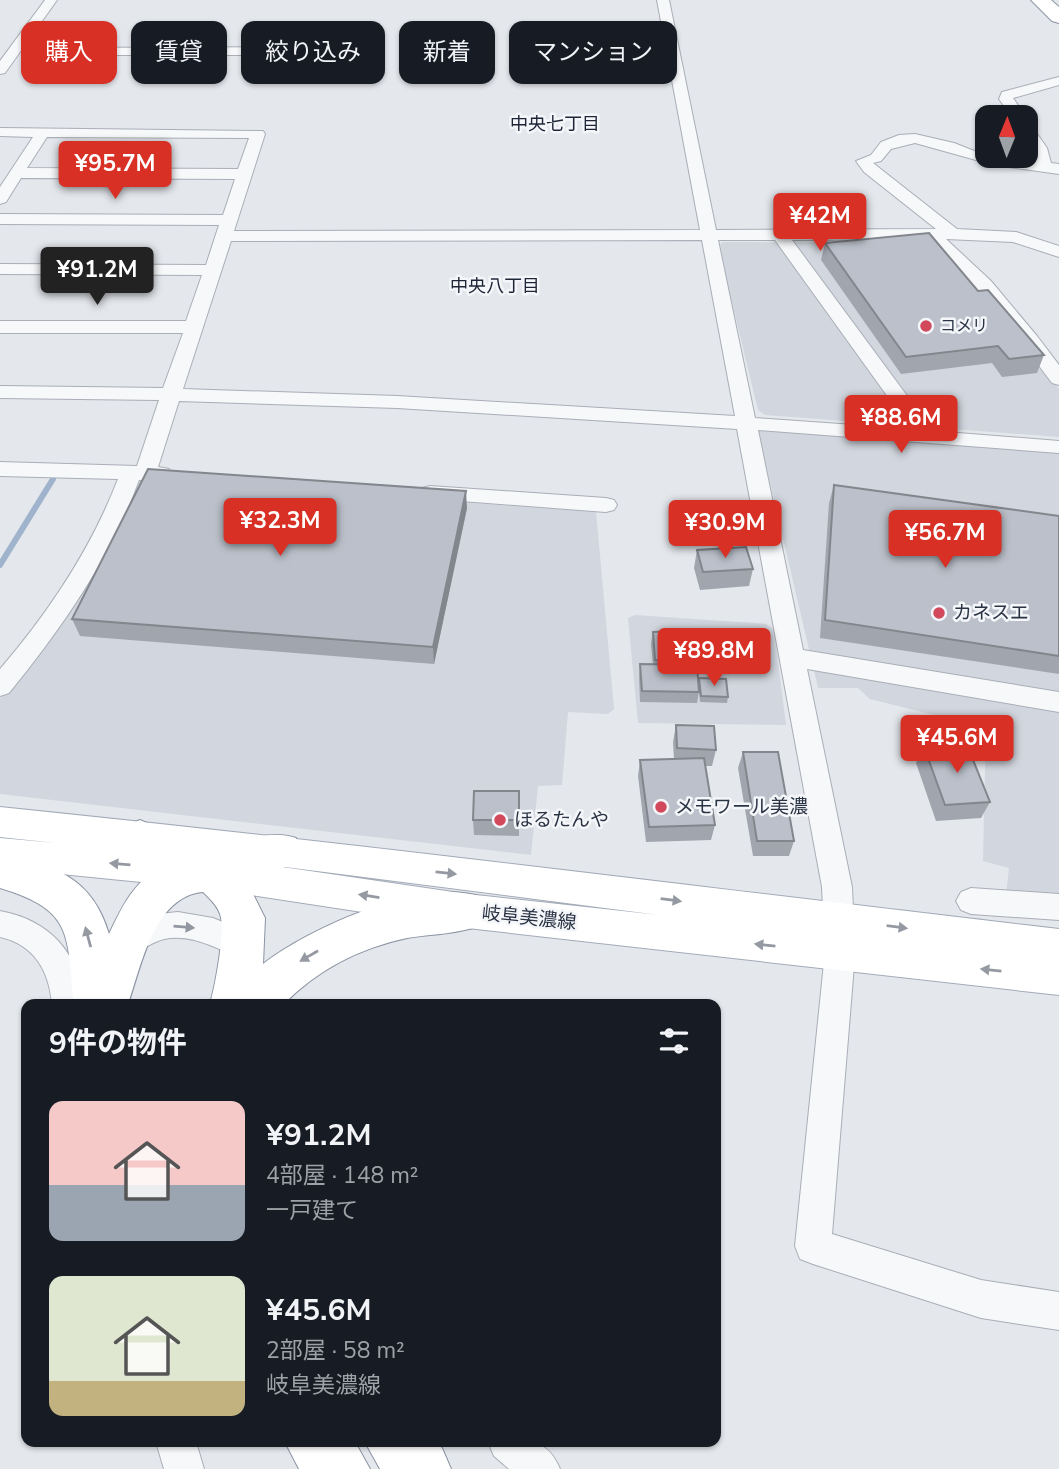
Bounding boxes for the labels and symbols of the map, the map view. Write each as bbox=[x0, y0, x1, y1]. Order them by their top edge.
north arrow bbox=[975, 105, 1038, 168]
district label: 中央七丁目 bbox=[510, 112, 600, 136]
pin: ¥95.7M bbox=[58, 142, 172, 201]
pin: ¥42M bbox=[779, 194, 861, 253]
pin: ¥91.2M bbox=[40, 247, 154, 307]
district label: 中央八丁目 bbox=[450, 274, 540, 298]
place label: コメリ bbox=[940, 315, 988, 337]
marker: コメリ bbox=[918, 318, 934, 334]
pin: ¥88.6M bbox=[844, 396, 958, 455]
pin: ¥32.3M bbox=[223, 498, 337, 558]
pin: ¥30.9M bbox=[668, 500, 782, 560]
pin: ¥56.7M bbox=[888, 510, 1002, 570]
place label: カネスエ bbox=[953, 600, 1029, 626]
marker: カネスエ bbox=[931, 605, 947, 621]
pin: ¥89.8M bbox=[657, 628, 771, 688]
pin: ¥45.6M bbox=[900, 716, 1014, 775]
place label: メモワール美濃 bbox=[675, 794, 808, 820]
marker: メモワール美濃 bbox=[653, 799, 669, 815]
place label: ほるたんや bbox=[514, 807, 609, 833]
marker: ほるたんや bbox=[492, 812, 508, 828]
one-way arrow bbox=[109, 858, 131, 869]
one-way arrow bbox=[435, 868, 457, 879]
one-way arrow bbox=[358, 891, 380, 902]
one-way arrow bbox=[661, 895, 683, 906]
street label: 岐阜美濃線 bbox=[480, 900, 578, 936]
one-way arrow bbox=[887, 921, 909, 932]
one-way arrow bbox=[173, 922, 195, 933]
one-way arrow bbox=[82, 926, 93, 948]
one-way arrow bbox=[754, 939, 776, 950]
one-way arrow bbox=[300, 950, 319, 962]
one-way arrow bbox=[980, 964, 1002, 975]

